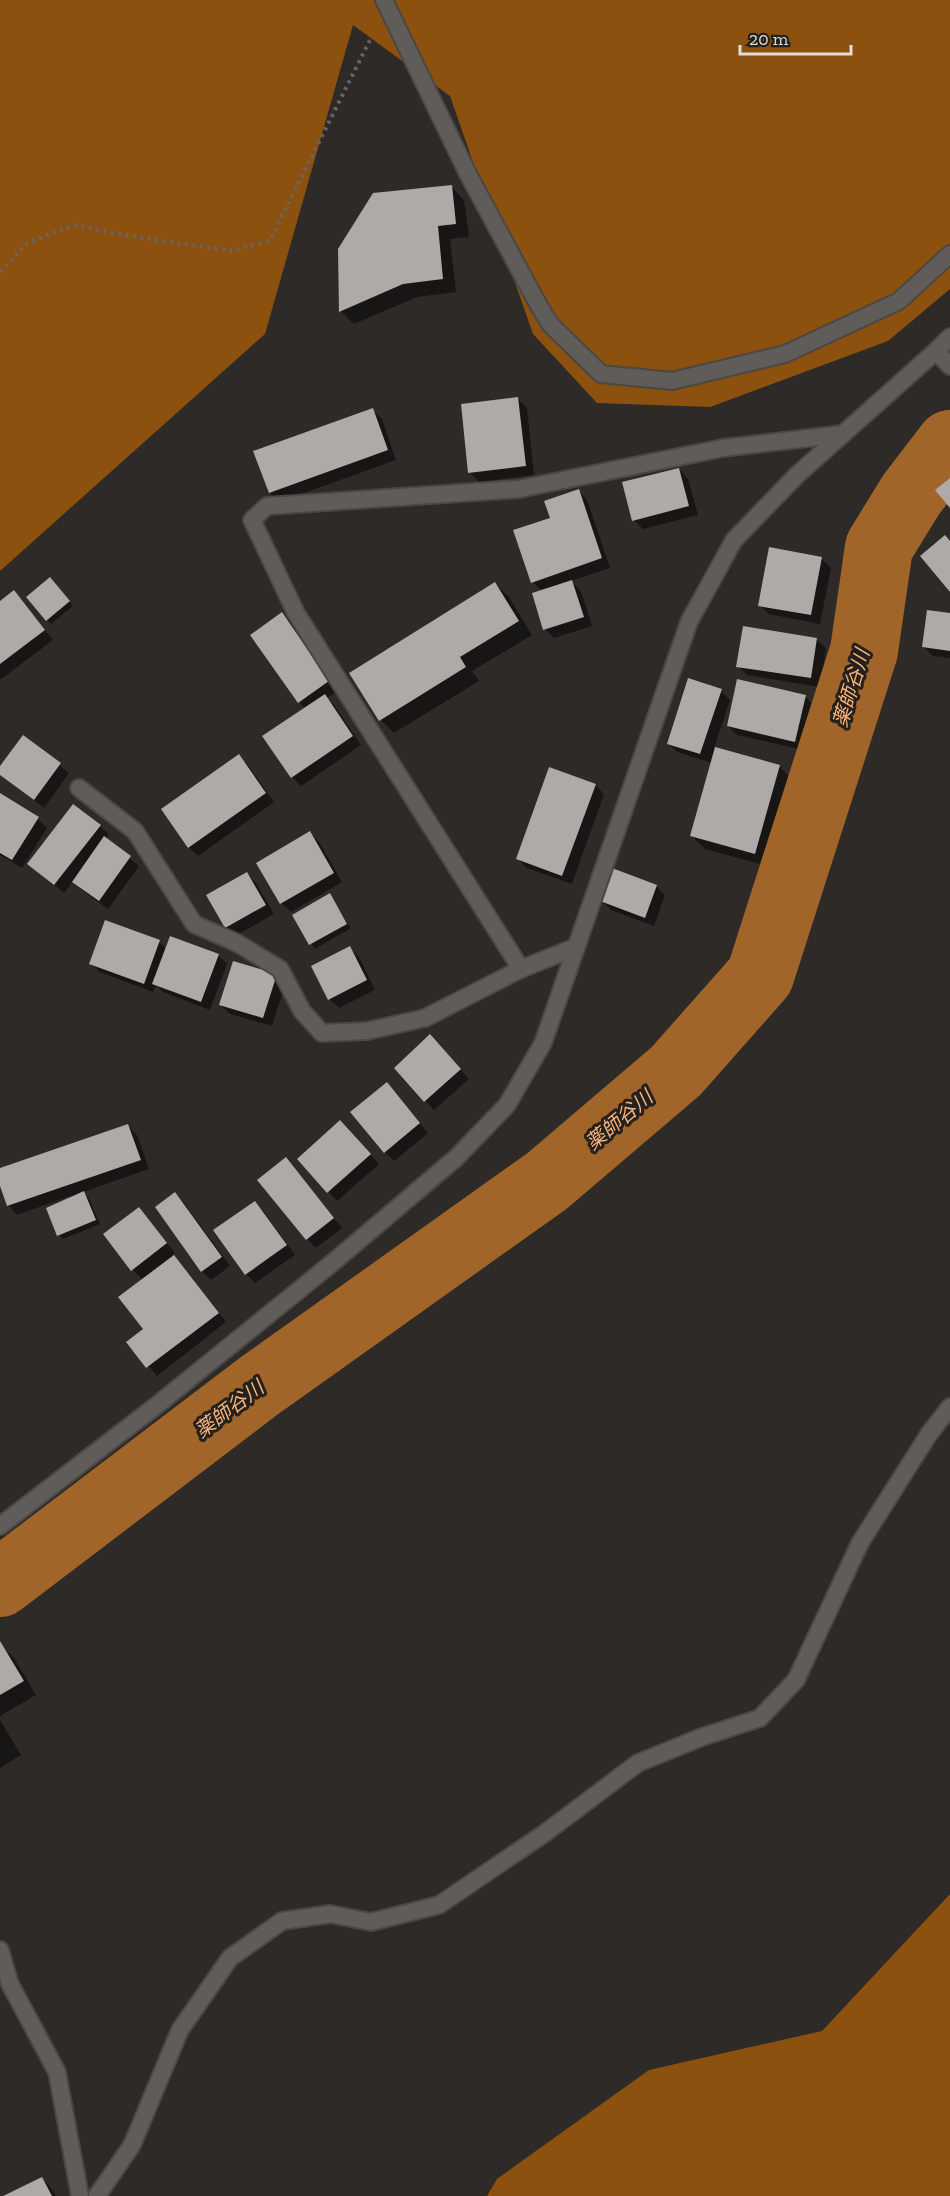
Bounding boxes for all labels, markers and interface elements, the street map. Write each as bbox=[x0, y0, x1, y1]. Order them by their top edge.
scale bar bbox=[740, 18, 851, 56]
text: 20 m bbox=[749, 28, 789, 50]
water label: 薬師谷川 bbox=[828, 644, 875, 730]
water label: 薬師谷川 bbox=[581, 1084, 659, 1155]
water label: 薬師谷川 bbox=[190, 1374, 270, 1443]

